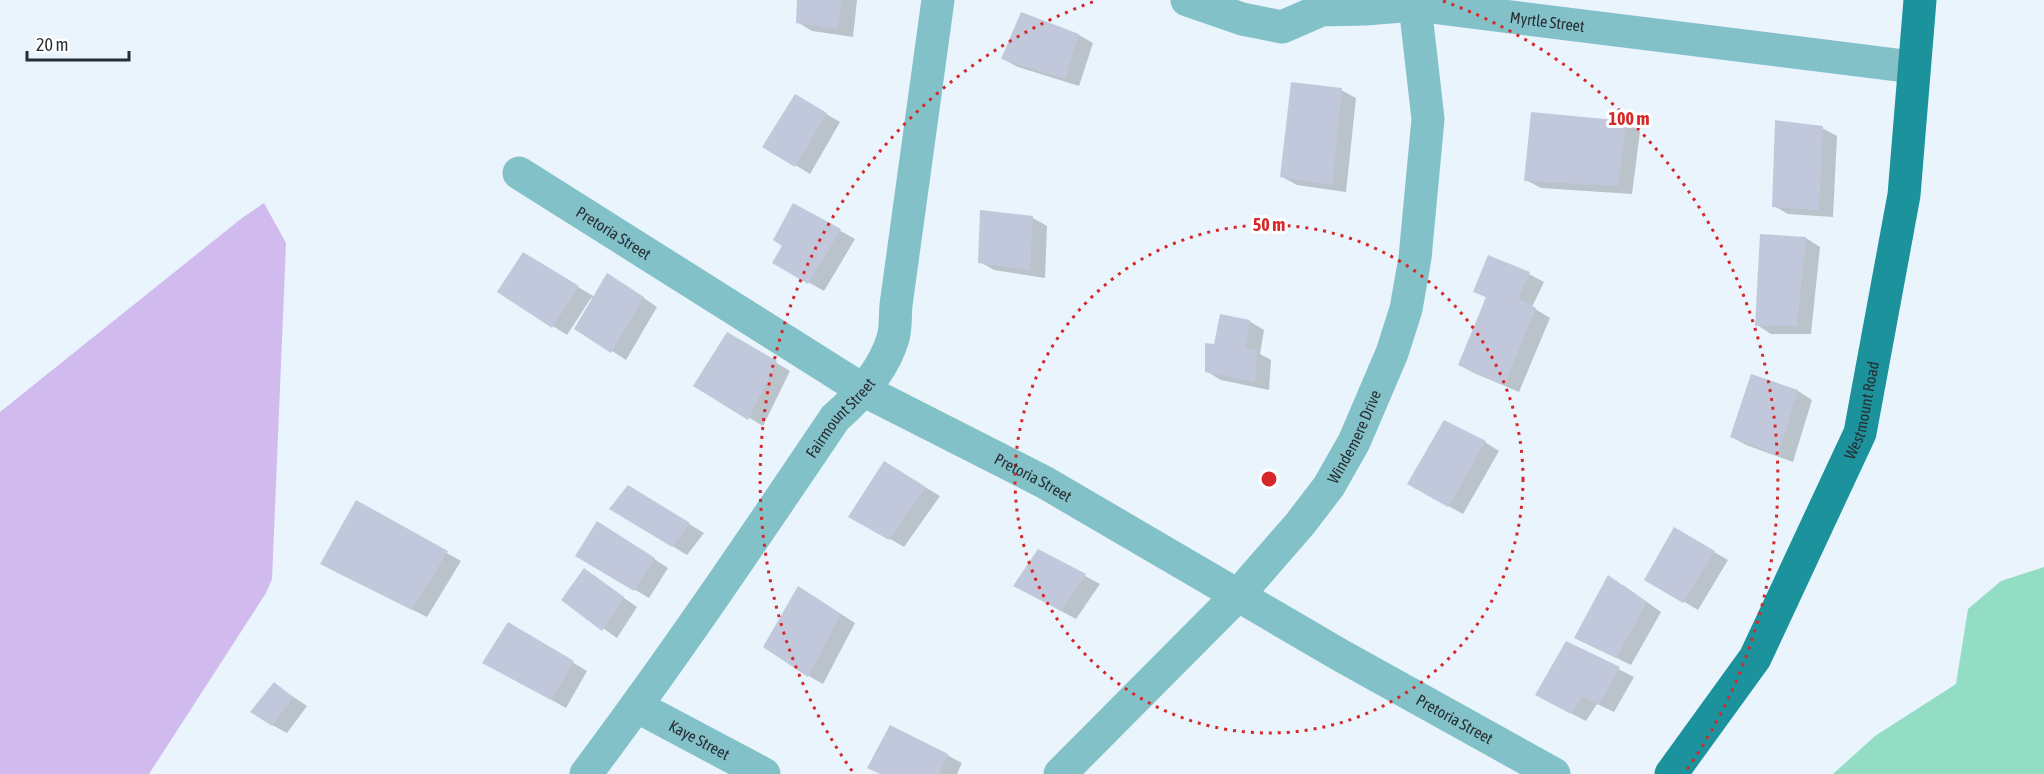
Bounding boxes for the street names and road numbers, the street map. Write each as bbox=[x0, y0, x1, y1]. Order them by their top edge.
street label: Myrtle Street bbox=[1509, 8, 1586, 35]
street label: Pretoria Street bbox=[573, 202, 655, 263]
street label: Westmount Road bbox=[1840, 360, 1882, 462]
street label: Fairmount Street bbox=[802, 374, 879, 461]
street label: Windemere Drive bbox=[1323, 387, 1384, 487]
street label: Pretoria Street bbox=[992, 449, 1075, 505]
street label: Pretoria Street bbox=[1413, 690, 1497, 748]
street label: Kaye Street bbox=[666, 716, 733, 763]

